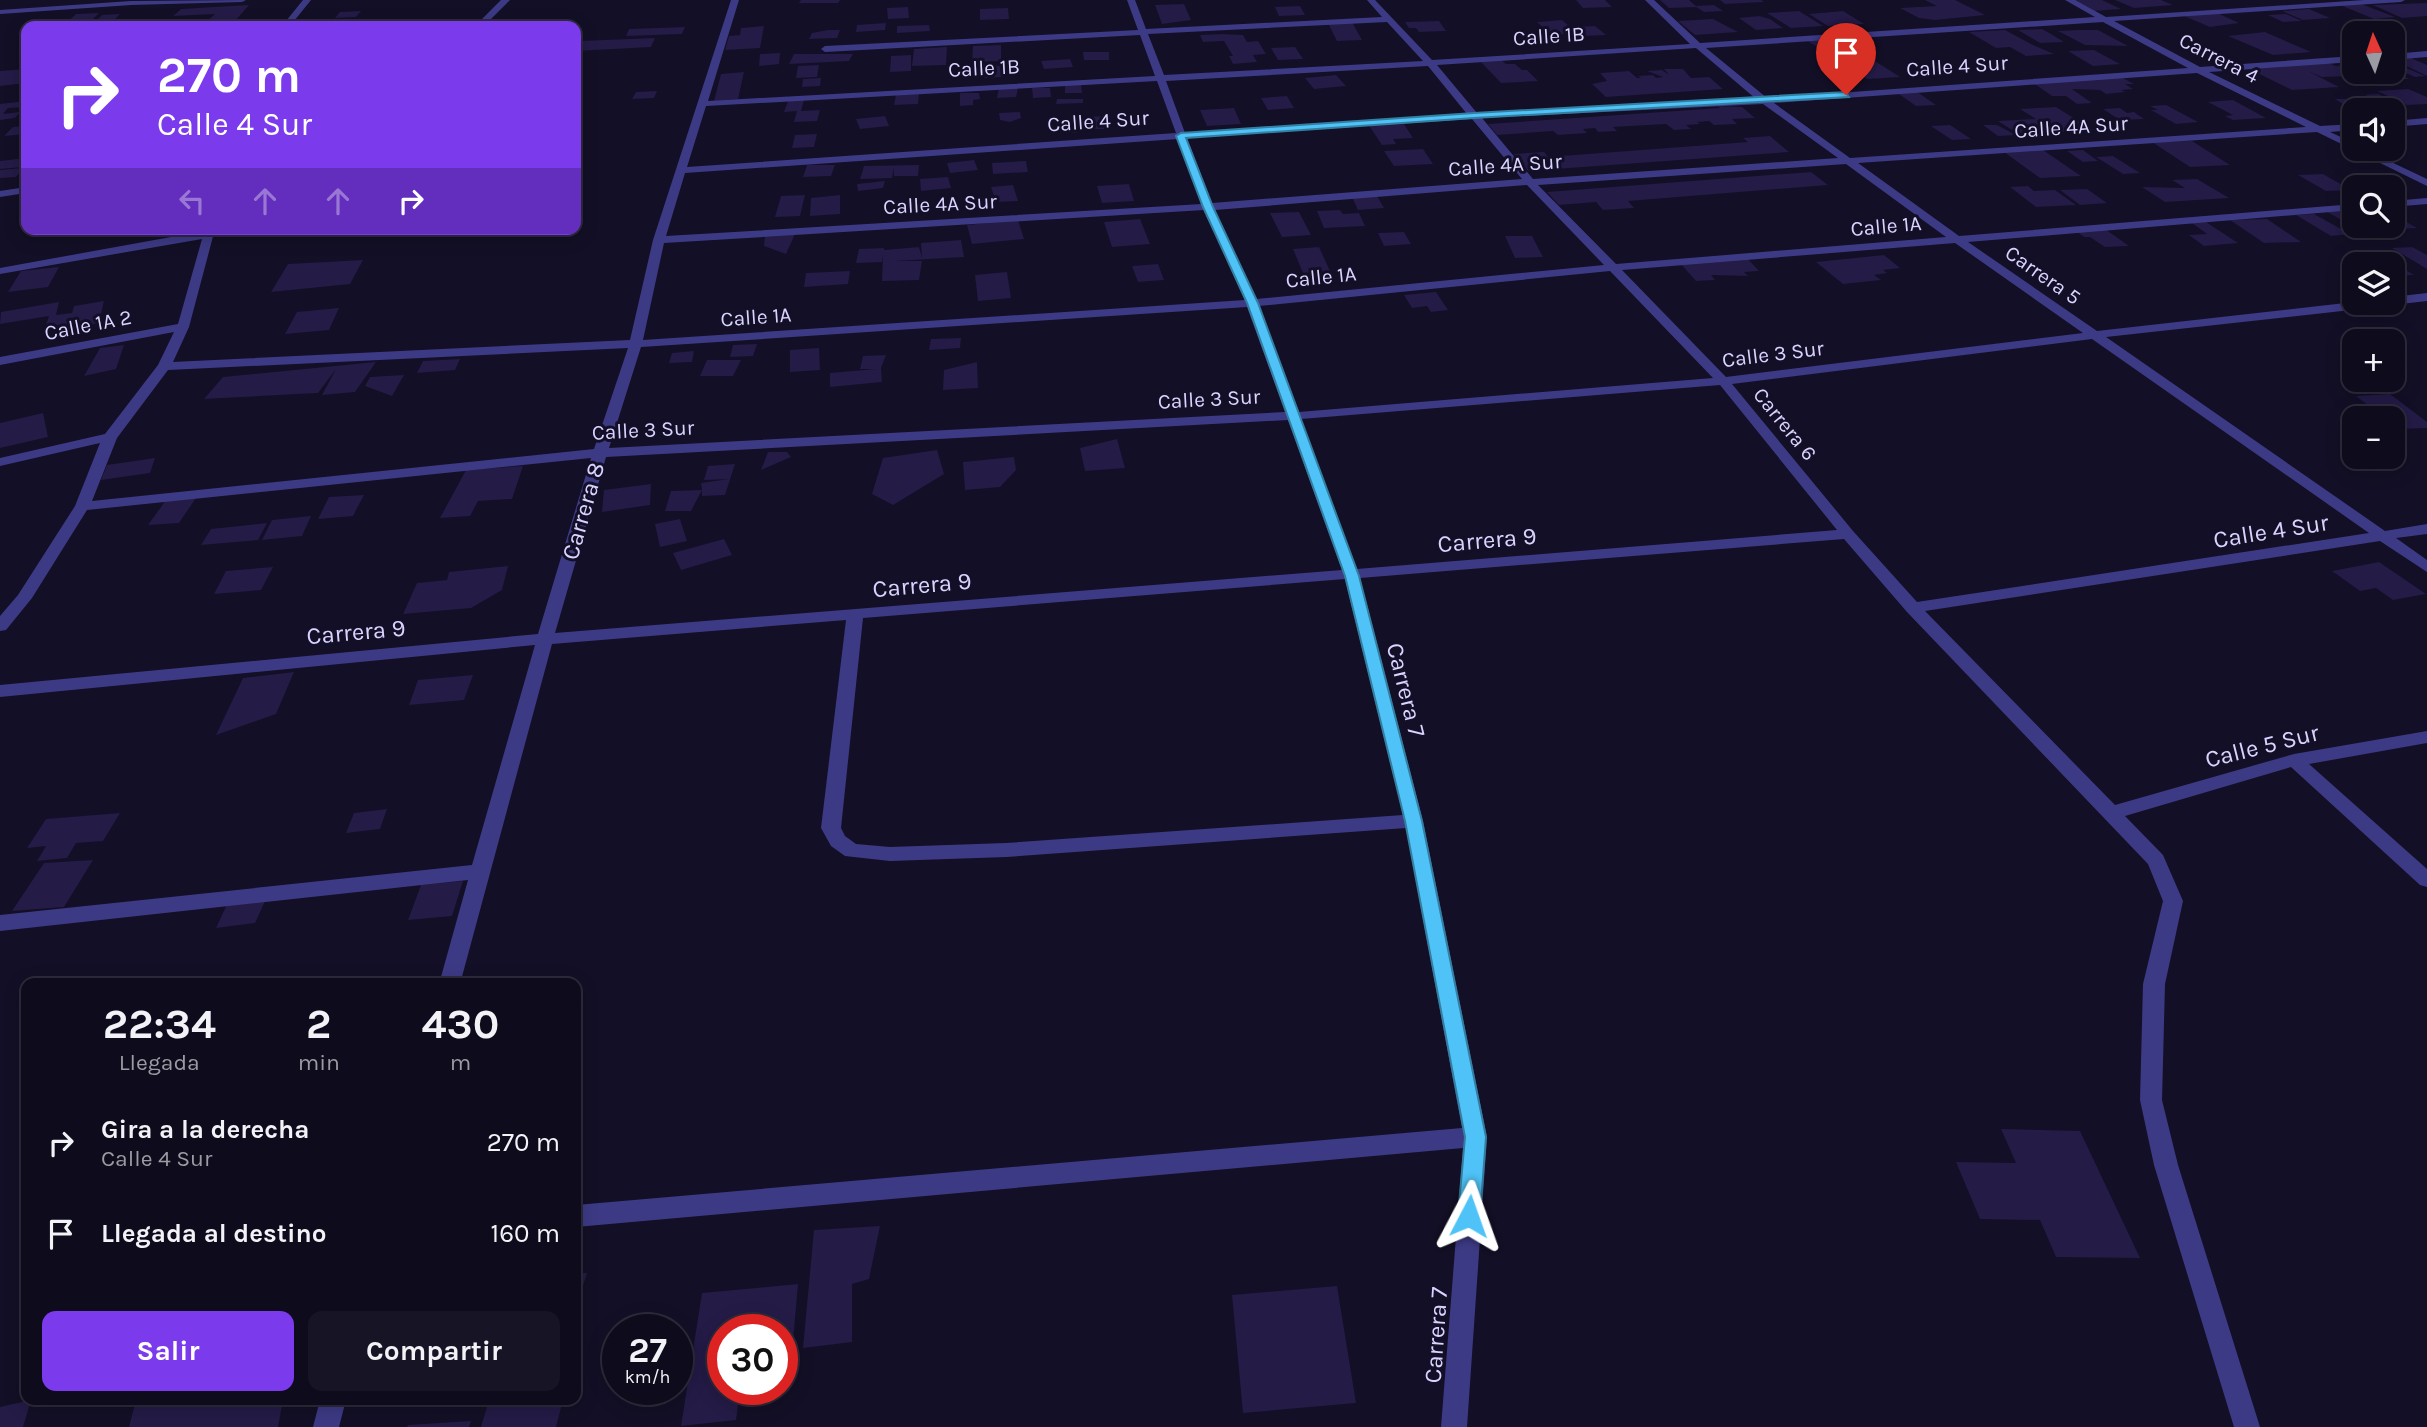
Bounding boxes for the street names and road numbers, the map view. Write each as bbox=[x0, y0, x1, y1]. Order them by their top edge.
street label: Calle 1B bbox=[1512, 22, 1586, 50]
street label: Carrera 4 bbox=[2175, 28, 2263, 88]
street label: Calle 4 Sur bbox=[1905, 50, 2009, 82]
street label: Calle 1B bbox=[947, 54, 1021, 82]
street label: Calle 4 Sur bbox=[1046, 105, 1150, 137]
street label: Calle 4A Sur bbox=[2013, 111, 2129, 143]
street label: Calle 4A Sur bbox=[1447, 149, 1563, 181]
street label: Calle 4A Sur bbox=[883, 189, 998, 219]
street label: Calle 1A bbox=[1850, 211, 1922, 241]
street label: Carrera 5 bbox=[2001, 240, 2085, 310]
street label: Calle 1A bbox=[1284, 261, 1358, 293]
street label: Calle 1A bbox=[720, 303, 792, 331]
street label: Calle 1A 2 bbox=[42, 305, 134, 345]
street label: Calle 3 Sur bbox=[1721, 336, 1826, 372]
street label: Carrera 6 bbox=[1748, 383, 1822, 465]
street label: Calle 3 Sur bbox=[1157, 384, 1261, 414]
street label: Calle 3 Sur bbox=[591, 415, 695, 445]
street label: Carrera 8 bbox=[556, 459, 610, 563]
street label: Calle 4 Sur bbox=[2211, 508, 2331, 554]
street label: Carrera 9 bbox=[1436, 522, 1538, 558]
street label: Carrera 9 bbox=[871, 567, 973, 603]
street label: Carrera 9 bbox=[305, 614, 407, 650]
street label: Carrera 7 bbox=[1381, 640, 1431, 740]
street label: Calle 5 Sur bbox=[2202, 718, 2322, 774]
street label: Carrera 7 bbox=[1419, 1286, 1453, 1384]

